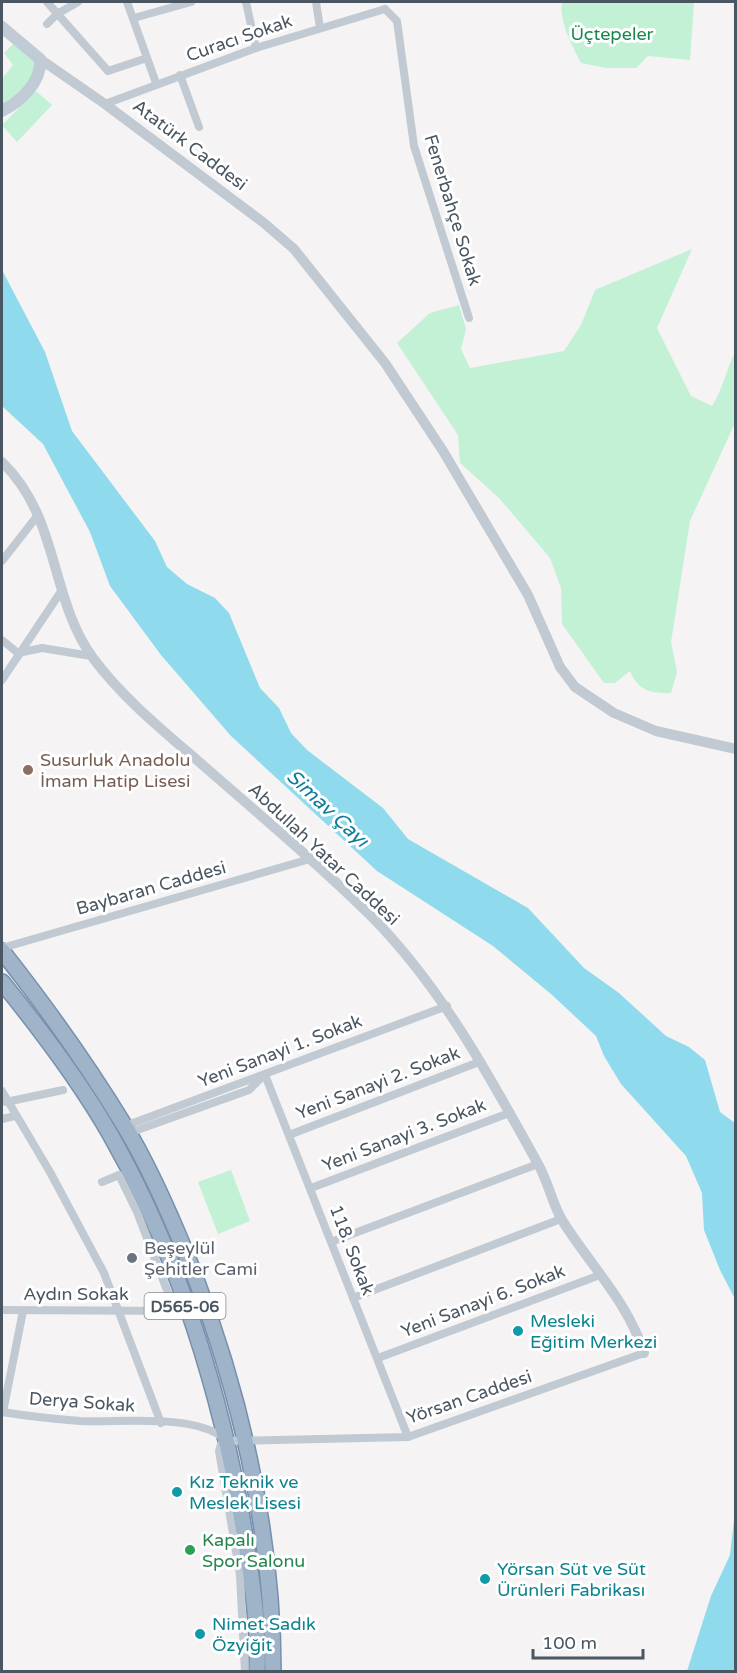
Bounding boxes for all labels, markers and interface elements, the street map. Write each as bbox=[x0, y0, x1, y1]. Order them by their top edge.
street label: Curacı Sokak bbox=[183, 10, 295, 66]
park label: Üçtepeler bbox=[571, 23, 654, 45]
street label: Atatürk Caddesi bbox=[128, 95, 252, 195]
street label: Fenerbahçe Sokak bbox=[420, 132, 487, 288]
place label: Susurluk Anadolu İmam Hatip Lisesi bbox=[40, 749, 190, 792]
marker: Susurluk Anadolu İmam Hatip Lisesi bbox=[21, 763, 35, 777]
water label: Simav Çayı bbox=[281, 765, 374, 853]
street label: Abdullah Yatar Caddesi bbox=[244, 778, 404, 930]
street label: Baybaran Caddesi bbox=[74, 856, 228, 920]
street label: Yeni Sanayi 1. Sokak bbox=[195, 1010, 365, 1092]
street label: Yeni Sanayi 2. Sokak bbox=[293, 1042, 463, 1124]
street label: Yeni Sanayi 3. Sokak bbox=[319, 1094, 489, 1176]
street label: 118. Sokak bbox=[325, 1202, 379, 1298]
place label: Beşeylül Şehitler Cami bbox=[144, 1237, 257, 1280]
marker: Beşeylül Şehitler Cami bbox=[125, 1251, 139, 1265]
street label: Yeni Sanayi 6. Sokak bbox=[398, 1260, 568, 1342]
street label: Aydın Sokak bbox=[23, 1283, 129, 1305]
road number: D565-06 bbox=[144, 1293, 225, 1319]
place label: Mesleki Eğitim Merkezi bbox=[530, 1310, 657, 1353]
marker: Mesleki Eğitim Merkezi bbox=[511, 1324, 525, 1338]
street label: Yörsan Caddesi bbox=[403, 1365, 535, 1429]
street label: Derya Sokak bbox=[28, 1387, 136, 1417]
place label: Kız Teknik ve Meslek Lisesi bbox=[189, 1471, 301, 1514]
marker: Kız Teknik ve Meslek Lisesi bbox=[170, 1485, 184, 1499]
place label: Kapalı Spor Salonu bbox=[202, 1529, 305, 1572]
marker: Kapalı Spor Salonu bbox=[183, 1543, 197, 1557]
place label: Yörsan Süt ve Süt Ürünleri Fabrikası bbox=[497, 1558, 646, 1601]
marker: Yörsan Süt ve Süt Ürünleri Fabrikası bbox=[478, 1572, 492, 1586]
place label: Nimet Sadık Özyiğit bbox=[212, 1613, 316, 1656]
scale bar bbox=[533, 1622, 642, 1660]
marker: Nimet Sadık Özyiğit bbox=[193, 1627, 207, 1641]
text: 100 m bbox=[542, 1632, 597, 1654]

